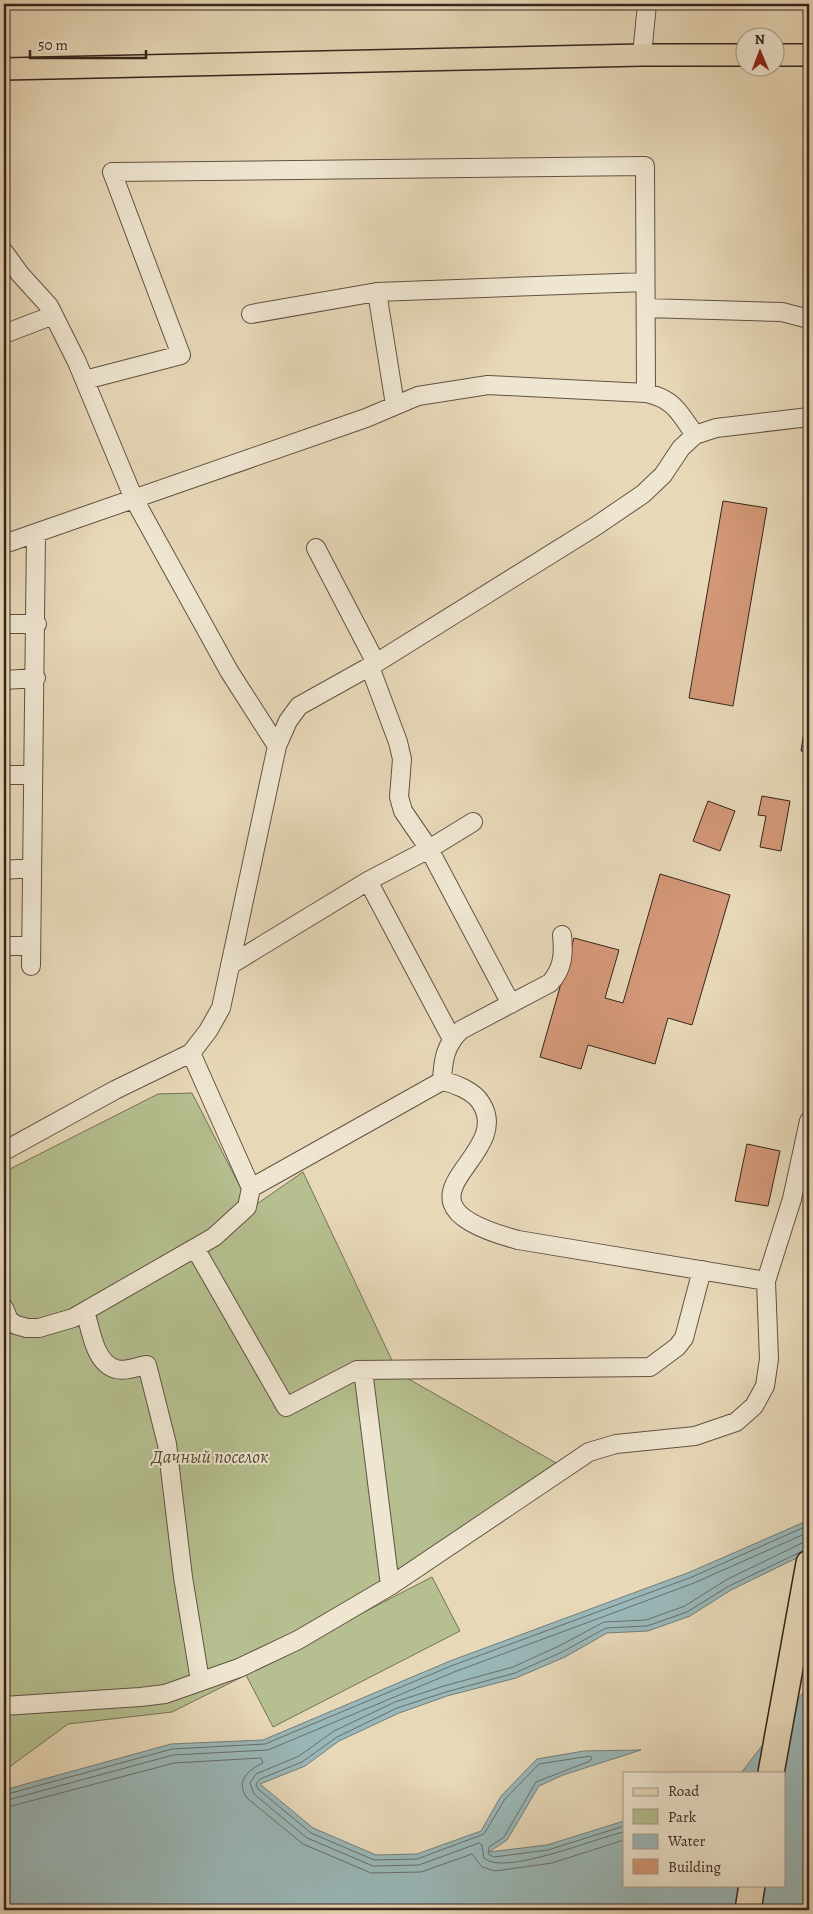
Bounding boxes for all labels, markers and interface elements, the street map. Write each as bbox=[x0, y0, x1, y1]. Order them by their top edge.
scale bar bbox=[30, 28, 146, 60]
north arrow bbox=[736, 28, 786, 78]
text: N bbox=[755, 30, 765, 49]
text: 50 m bbox=[38, 35, 68, 55]
park label: Дачный поселок bbox=[149, 1444, 269, 1470]
legend bbox=[623, 1772, 786, 1886]
text: Road bbox=[668, 1781, 700, 1801]
text: Park bbox=[668, 1807, 697, 1827]
text: Water bbox=[667, 1831, 705, 1851]
text: Building bbox=[668, 1857, 721, 1877]

